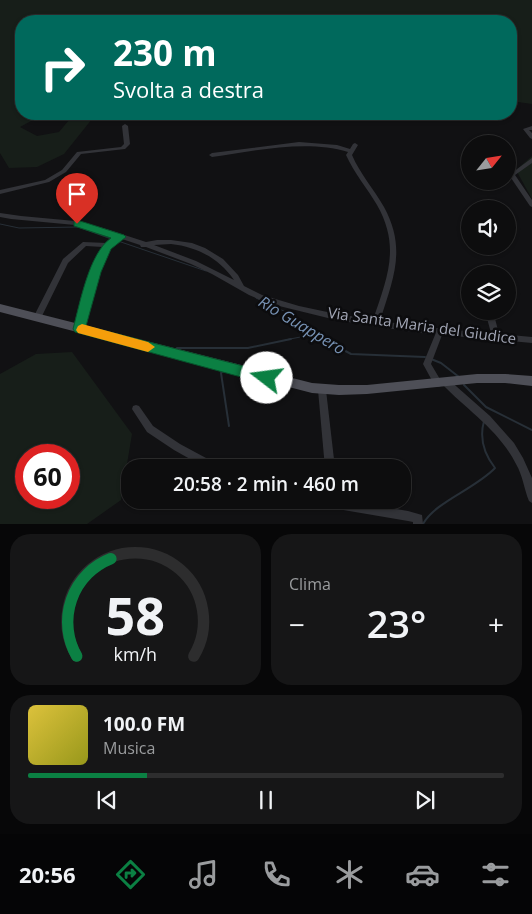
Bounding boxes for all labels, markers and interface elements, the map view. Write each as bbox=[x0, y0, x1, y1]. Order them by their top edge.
text: 230 m bbox=[113, 29, 217, 76]
icon: right bbox=[30, 35, 95, 100]
text: Svolta a destra bbox=[113, 74, 264, 104]
north arrow bbox=[461, 135, 516, 190]
map controls bbox=[461, 135, 516, 320]
pin bbox=[56, 173, 98, 224]
icon: arrive bbox=[63, 180, 91, 208]
button: sound bbox=[461, 200, 516, 255]
button: layers bbox=[461, 265, 516, 320]
water label: Rio Guappero bbox=[255, 291, 349, 359]
street label: Via Santa Maria del Giudice bbox=[327, 302, 518, 348]
position arrow bbox=[240, 351, 292, 403]
speed limit sign: 60 bbox=[15, 444, 80, 509]
text: 20:58 · 2 min · 460 m bbox=[173, 471, 359, 497]
text: Clima bbox=[289, 573, 331, 595]
text: 58 bbox=[106, 579, 165, 650]
text: 23° bbox=[367, 597, 426, 649]
text: − bbox=[289, 605, 305, 643]
text: + bbox=[488, 605, 504, 643]
text: km/h bbox=[114, 642, 157, 666]
text: 100.0 FM bbox=[103, 711, 185, 737]
text: Musica bbox=[103, 737, 155, 759]
icon: previous bbox=[93, 786, 121, 814]
icon: pause bbox=[252, 786, 280, 814]
icon: next bbox=[411, 786, 439, 814]
icon: directions bbox=[113, 857, 148, 892]
icon: music bbox=[186, 857, 221, 892]
icon: phone bbox=[259, 857, 294, 892]
icon: climate bbox=[332, 857, 367, 892]
icon: car bbox=[405, 857, 440, 892]
icon: filters bbox=[478, 857, 513, 892]
text: 20:56 bbox=[19, 859, 76, 889]

